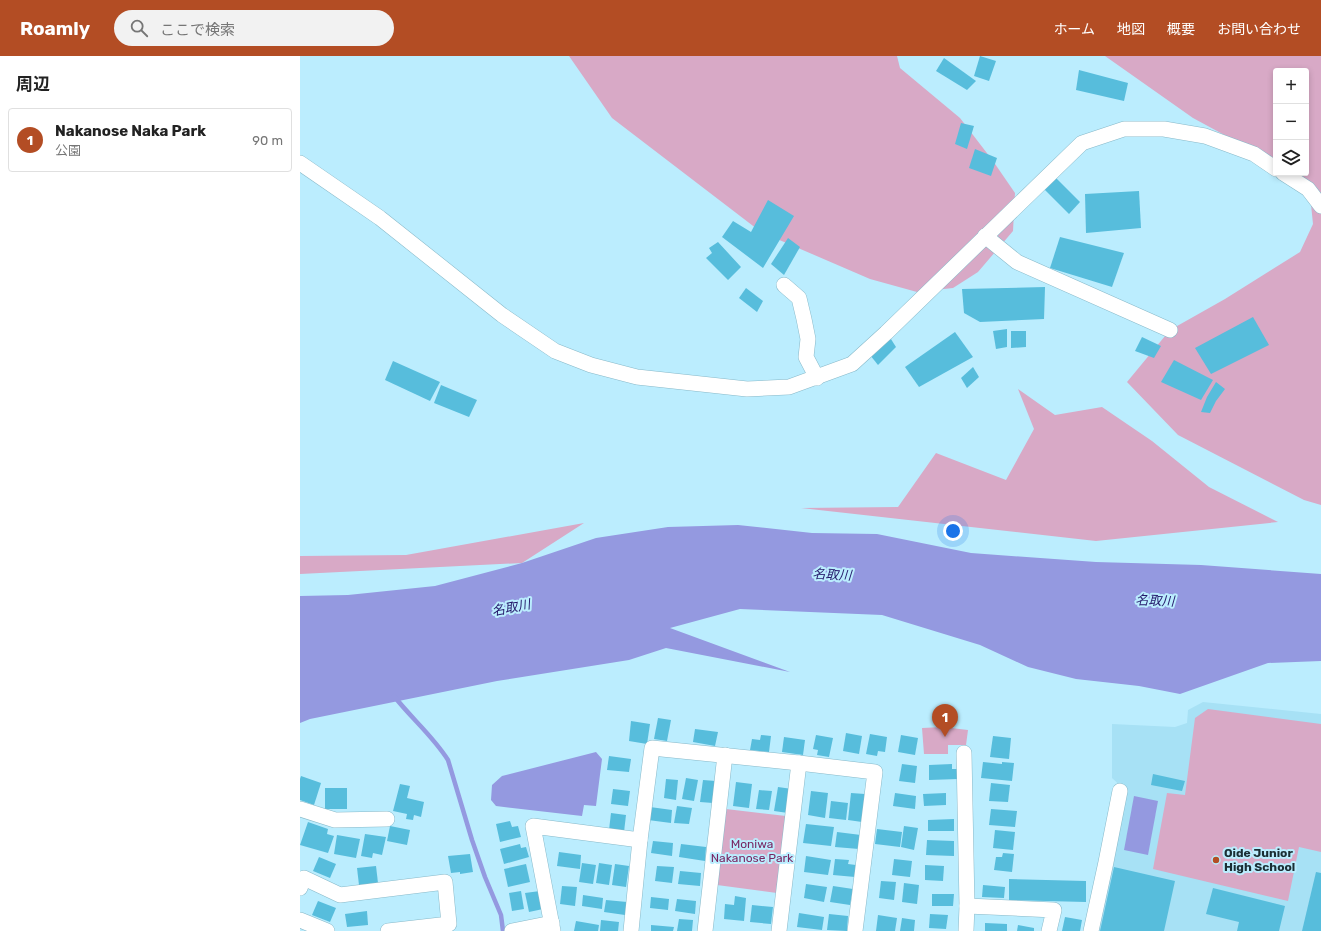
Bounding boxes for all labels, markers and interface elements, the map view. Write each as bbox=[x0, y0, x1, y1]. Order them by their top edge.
search box bbox=[114, 10, 394, 46]
text: Roamly bbox=[20, 17, 90, 40]
icon: search bbox=[128, 17, 150, 39]
text: ここで検索 bbox=[160, 21, 235, 39]
text: ホーム bbox=[1053, 21, 1095, 38]
text: 地図 bbox=[1117, 21, 1145, 38]
text: 概要 bbox=[1167, 21, 1195, 38]
text: お問い合わせ bbox=[1217, 21, 1301, 38]
map controls bbox=[1273, 68, 1309, 176]
button: + bbox=[1273, 68, 1309, 104]
text: 周辺 bbox=[16, 74, 50, 94]
button: − bbox=[1273, 104, 1309, 140]
text: Nakanose Naka Park bbox=[55, 122, 206, 140]
text: 1 bbox=[27, 133, 33, 148]
text: 90 m bbox=[252, 133, 283, 148]
button: layers bbox=[1273, 140, 1309, 176]
text: 公園 bbox=[55, 143, 81, 158]
your location bbox=[943, 521, 963, 541]
water label: 名取川 bbox=[812, 566, 854, 583]
water label: 名取川 bbox=[1135, 592, 1177, 609]
water label: 名取川 bbox=[491, 596, 534, 619]
pin: 1 bbox=[932, 704, 958, 737]
park label: Moniwa Nakanose Park bbox=[711, 837, 794, 865]
place label: Oide Junior High School bbox=[1224, 846, 1295, 874]
marker: Oide Junior High School bbox=[1211, 855, 1221, 865]

